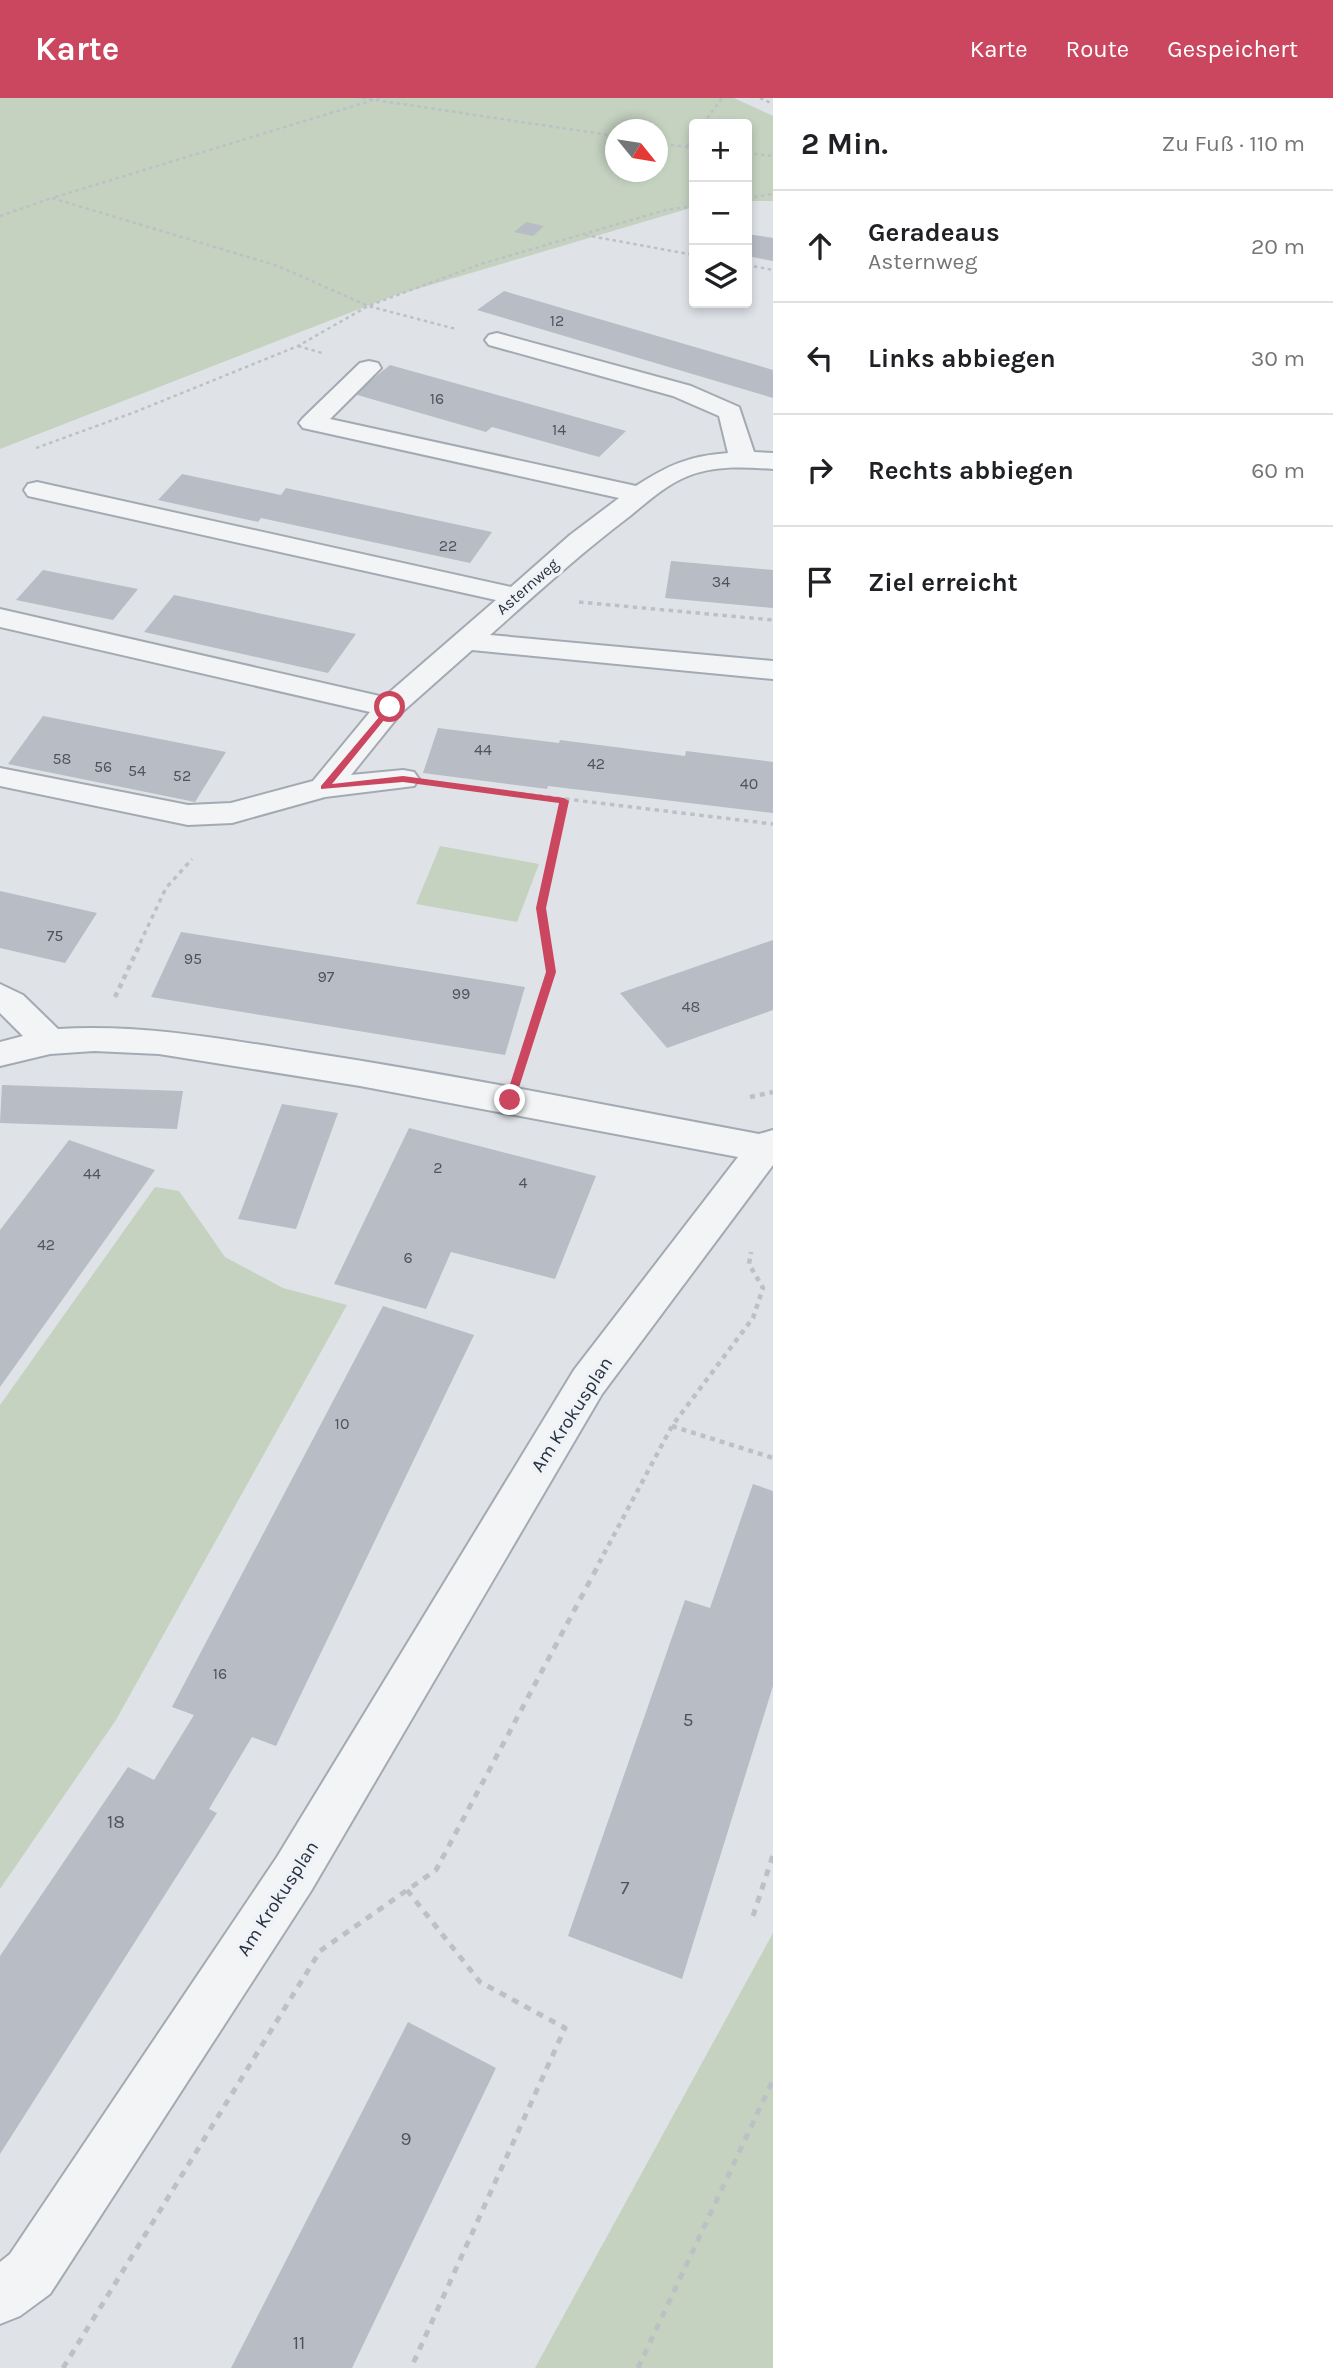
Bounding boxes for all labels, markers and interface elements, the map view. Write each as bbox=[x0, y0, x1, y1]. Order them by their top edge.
text: Karte bbox=[35, 30, 119, 68]
text: Karte bbox=[970, 35, 1028, 63]
text: Route bbox=[1066, 35, 1129, 63]
text: Gespeichert bbox=[1167, 35, 1298, 63]
north arrow bbox=[605, 119, 668, 182]
map controls bbox=[689, 119, 752, 308]
button: + bbox=[689, 119, 752, 182]
text: 2 Min. bbox=[801, 126, 888, 162]
text: Zu Fuß · 110 m bbox=[1162, 130, 1305, 157]
button: − bbox=[689, 182, 752, 245]
text: Geradeaus bbox=[868, 217, 1000, 248]
icon: ahead bbox=[801, 227, 839, 265]
text: 20 m bbox=[1251, 233, 1305, 260]
button: layers bbox=[689, 245, 752, 308]
text: Asternweg bbox=[868, 248, 977, 275]
house number: 12 bbox=[550, 311, 564, 330]
icon: left bbox=[801, 339, 839, 377]
text: Links abbiegen bbox=[868, 343, 1056, 374]
text: 30 m bbox=[1251, 345, 1305, 372]
house number: 16 bbox=[430, 389, 444, 408]
house number: 14 bbox=[552, 420, 566, 439]
icon: right bbox=[801, 451, 839, 489]
text: Rechts abbiegen bbox=[868, 455, 1074, 486]
text: 60 m bbox=[1251, 457, 1305, 484]
house number: 22 bbox=[439, 536, 457, 555]
street label: Asternweg bbox=[492, 554, 562, 619]
icon: arrive bbox=[801, 563, 839, 601]
text: Ziel erreicht bbox=[868, 567, 1018, 598]
house number: 34 bbox=[712, 572, 730, 591]
route start bbox=[374, 691, 405, 722]
house number: 44 bbox=[474, 740, 492, 759]
house number: 58 bbox=[53, 749, 71, 768]
house number: 42 bbox=[587, 754, 605, 773]
house number: 56 bbox=[94, 757, 112, 776]
house number: 54 bbox=[128, 761, 146, 780]
house number: 52 bbox=[173, 766, 191, 785]
house number: 40 bbox=[740, 774, 758, 793]
house number: 75 bbox=[47, 926, 63, 945]
house number: 95 bbox=[184, 949, 202, 968]
house number: 97 bbox=[318, 967, 335, 986]
house number: 99 bbox=[452, 984, 470, 1003]
house number: 48 bbox=[682, 997, 700, 1016]
route end bbox=[494, 1084, 525, 1115]
house number: 2 bbox=[433, 1158, 443, 1177]
house number: 44 bbox=[83, 1164, 101, 1183]
house number: 4 bbox=[519, 1173, 528, 1192]
house number: 42 bbox=[37, 1235, 55, 1254]
house number: 6 bbox=[403, 1248, 413, 1267]
street label: Am Krokusplan bbox=[527, 1353, 617, 1476]
house number: 10 bbox=[335, 1414, 349, 1433]
house number: 16 bbox=[213, 1664, 227, 1683]
house number: 5 bbox=[683, 1709, 693, 1731]
house number: 18 bbox=[107, 1811, 125, 1833]
street label: Am Krokusplan bbox=[233, 1837, 323, 1960]
house number: 7 bbox=[621, 1877, 630, 1899]
house number: 9 bbox=[400, 2128, 412, 2150]
house number: 11 bbox=[293, 2332, 305, 2354]

